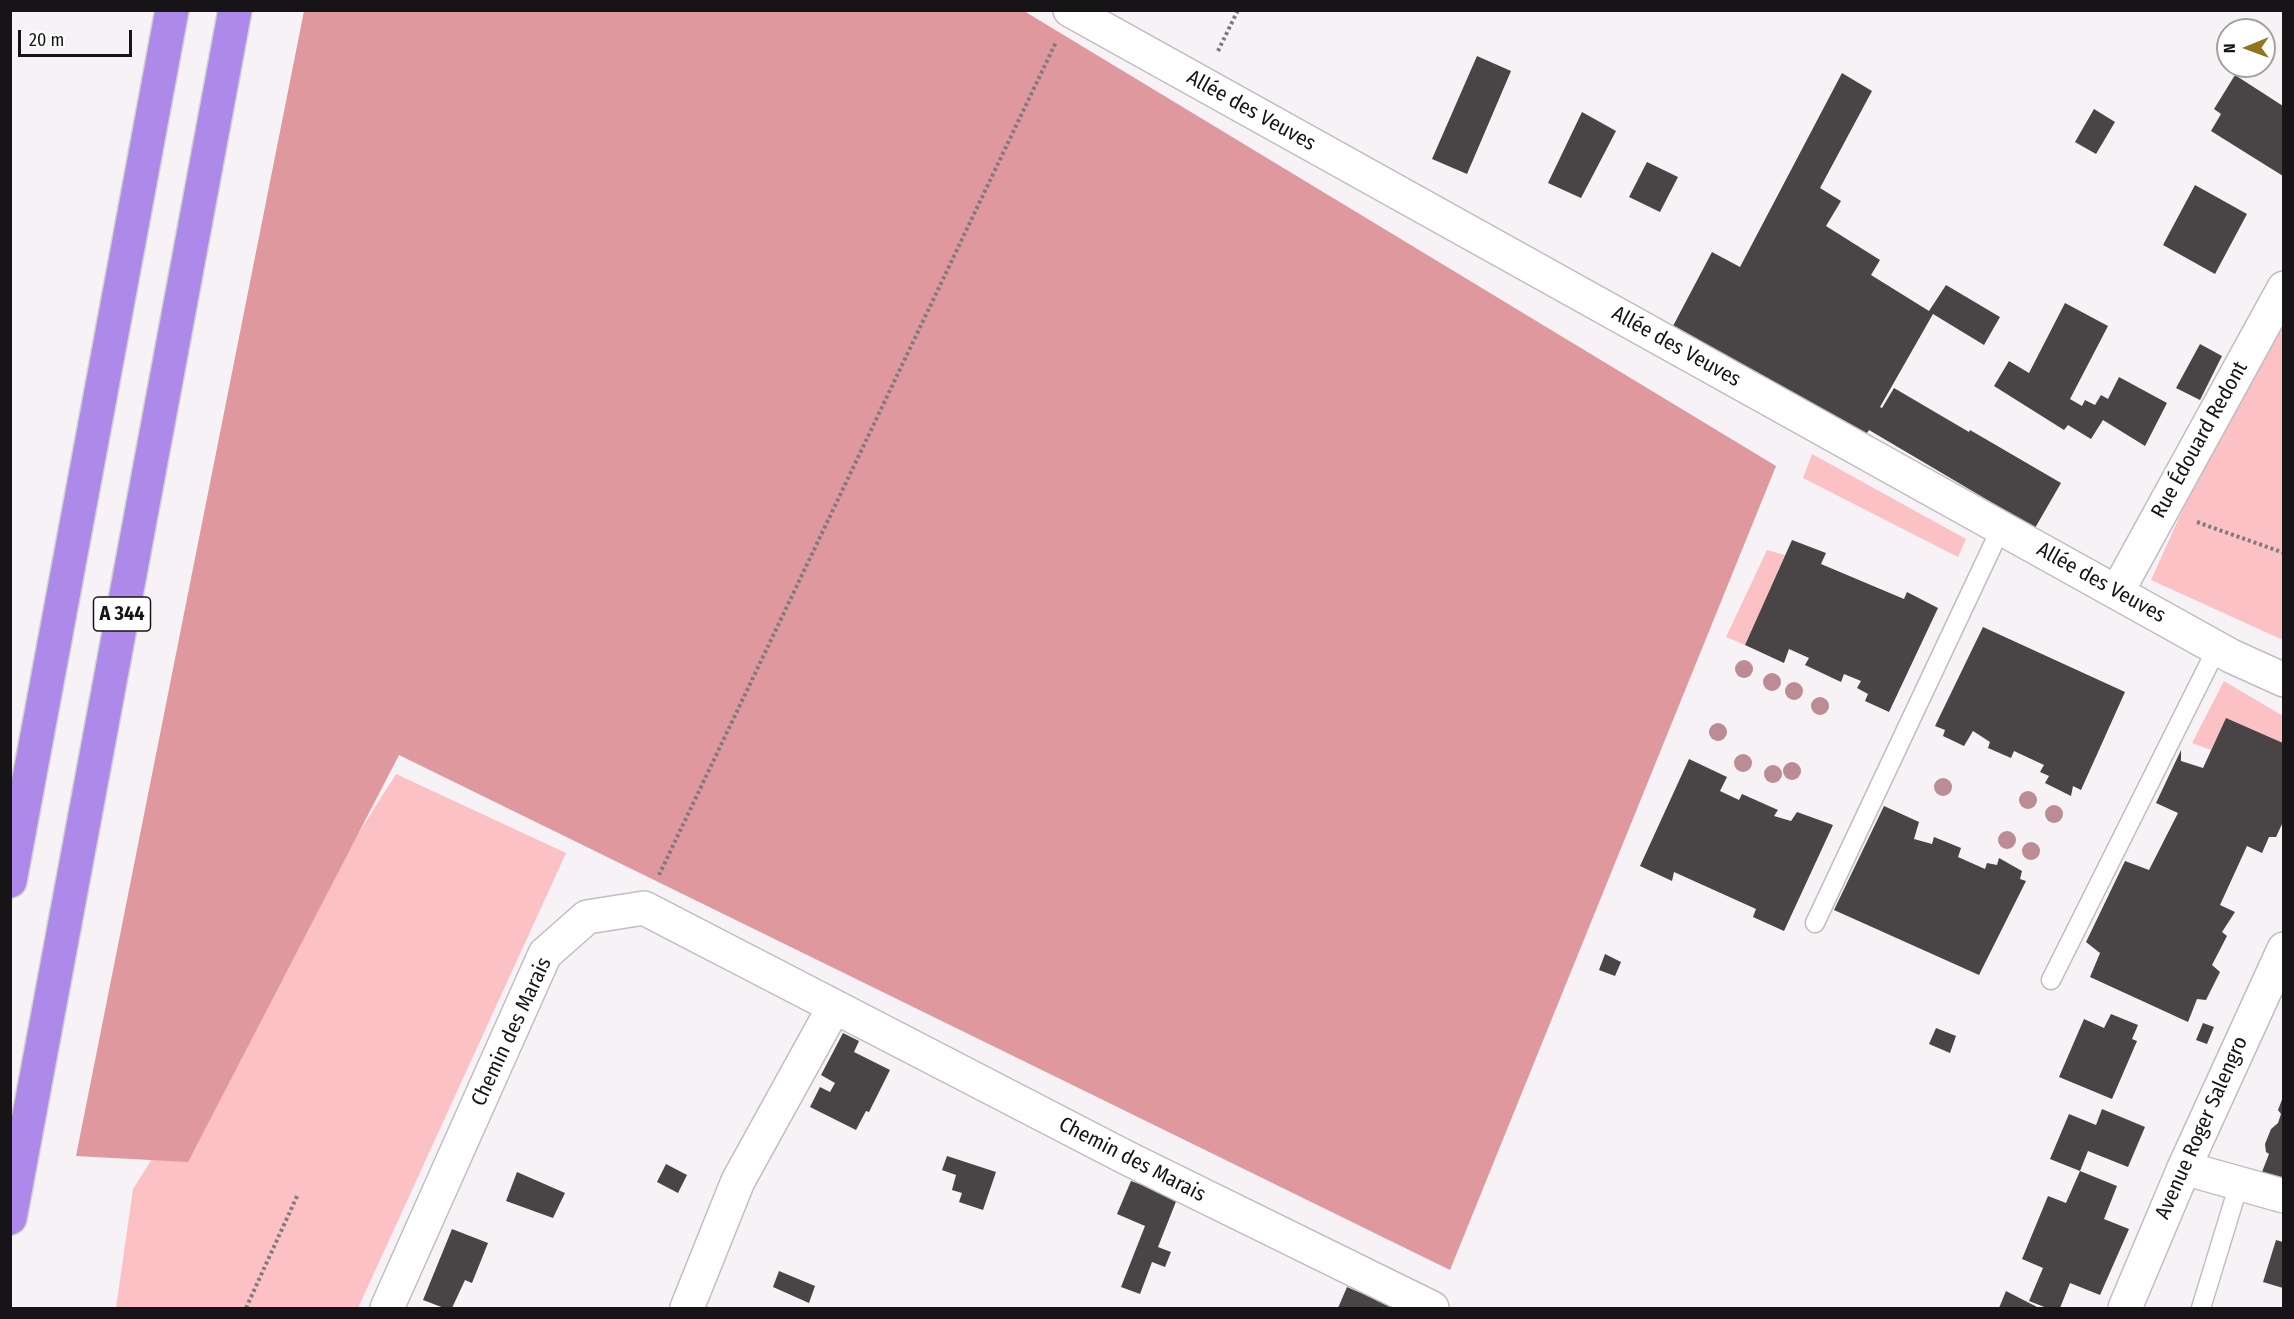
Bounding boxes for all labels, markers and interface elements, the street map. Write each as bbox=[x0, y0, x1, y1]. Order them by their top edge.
scale bar bbox=[21, 18, 135, 56]
north arrow bbox=[2216, 18, 2276, 78]
text: 20 m bbox=[29, 29, 64, 51]
text: N bbox=[2220, 43, 2239, 53]
street label: Allée des Veuves bbox=[1182, 65, 1320, 157]
street label: Allée des Veuves bbox=[1607, 301, 1745, 393]
street label: Rue Édouard Redont bbox=[2146, 357, 2254, 523]
street label: Allée des Veuves bbox=[2032, 537, 2170, 629]
road number: A 344 bbox=[94, 597, 150, 631]
street label: Chemin des Marais bbox=[466, 954, 558, 1110]
street label: Avenue Roger Salengro bbox=[2150, 1033, 2254, 1223]
street label: Chemin des Marais bbox=[1054, 1112, 1210, 1208]

